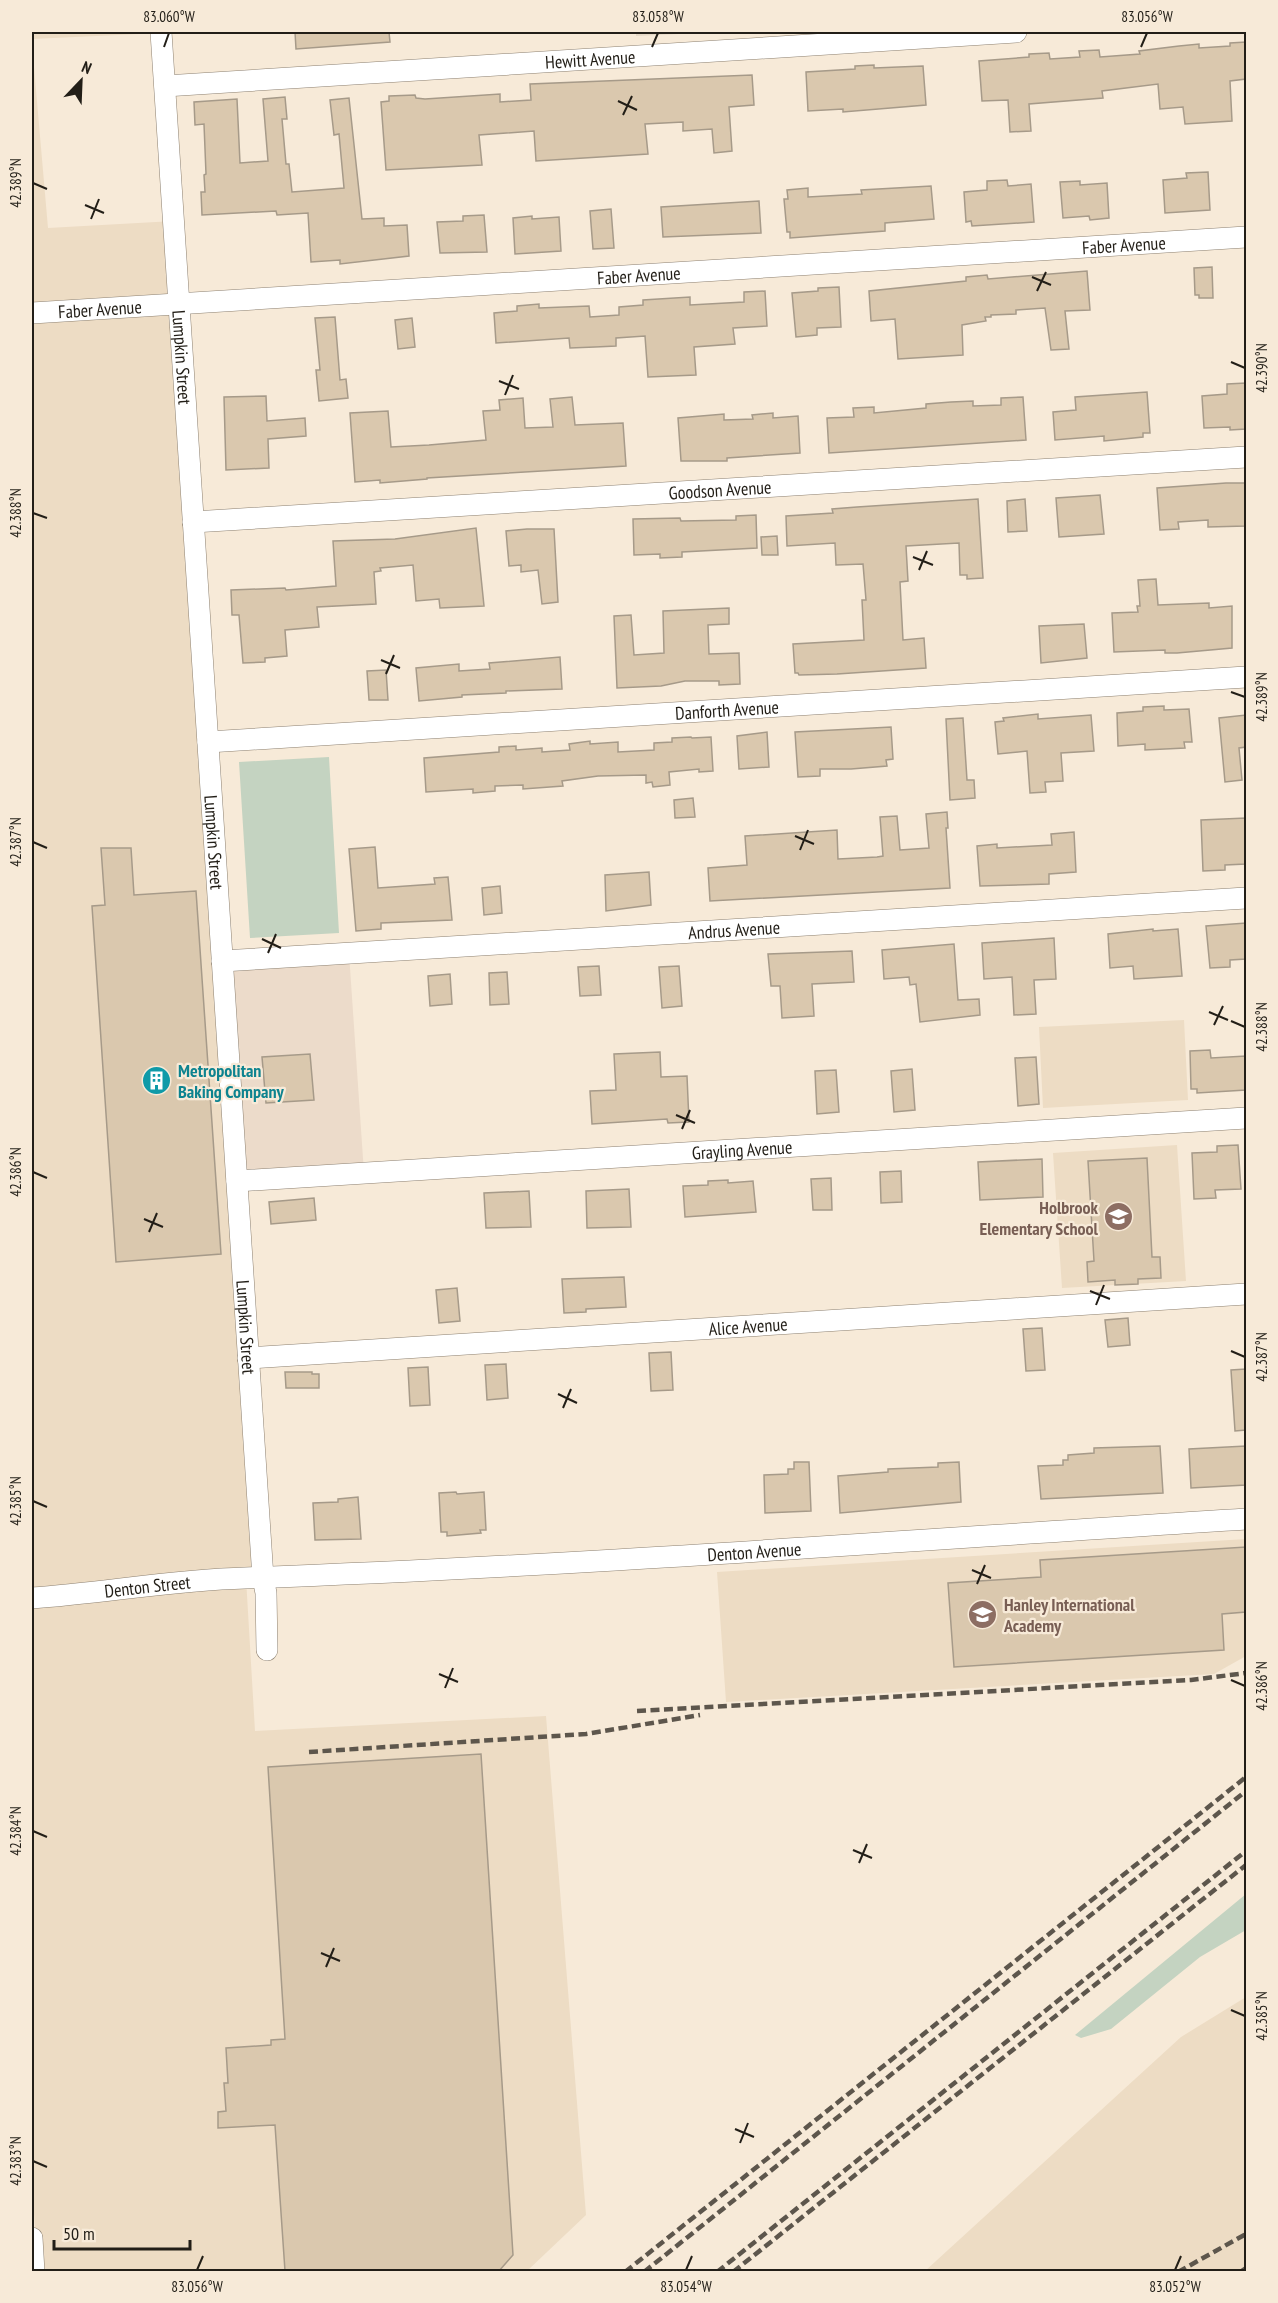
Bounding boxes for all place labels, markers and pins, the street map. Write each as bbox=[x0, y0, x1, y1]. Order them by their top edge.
place label: Metropolitan Baking Company bbox=[178, 1059, 284, 1103]
building icon: Metropolitan Baking Company bbox=[141, 1064, 173, 1096]
place label: Holbrook Elementary School bbox=[979, 1196, 1099, 1240]
school or university icon: Holbrook Elementary School bbox=[1103, 1201, 1135, 1233]
place label: Hanley International Academy bbox=[1003, 1593, 1135, 1637]
school or university icon: Hanley International Academy bbox=[967, 1598, 999, 1630]

